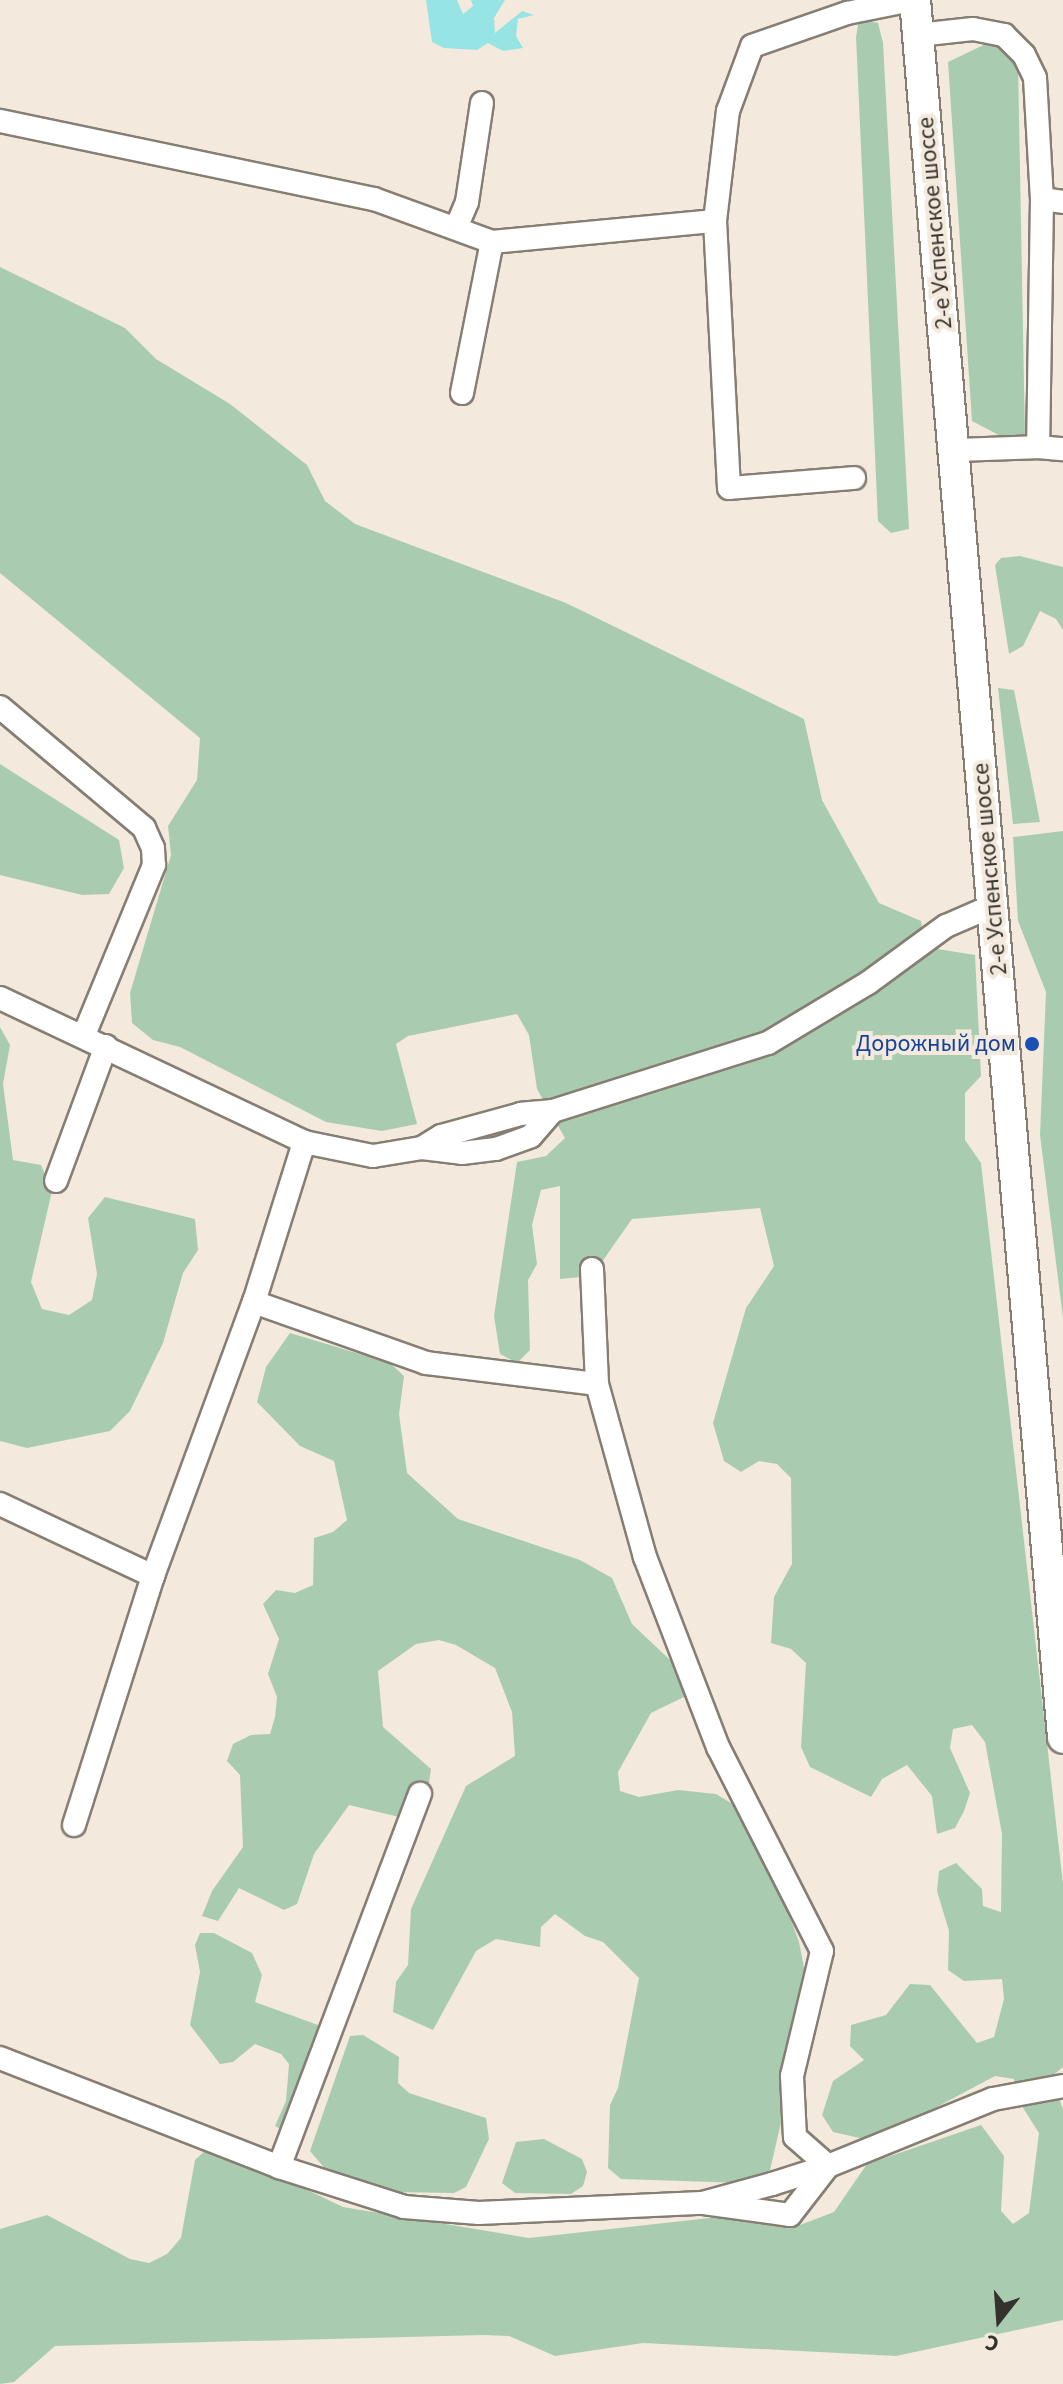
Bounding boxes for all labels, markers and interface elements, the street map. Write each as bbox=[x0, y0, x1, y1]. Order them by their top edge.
street label: 2-е Успенское шоссе bbox=[911, 116, 959, 330]
street label: 2-е Успенское шоссе bbox=[966, 762, 1014, 976]
place label: Дорожный дом bbox=[856, 1030, 1016, 1058]
marker: Дорожный дом bbox=[1023, 1035, 1041, 1053]
north arrow bbox=[959, 2280, 1039, 2360]
text: С bbox=[981, 2326, 1003, 2360]

